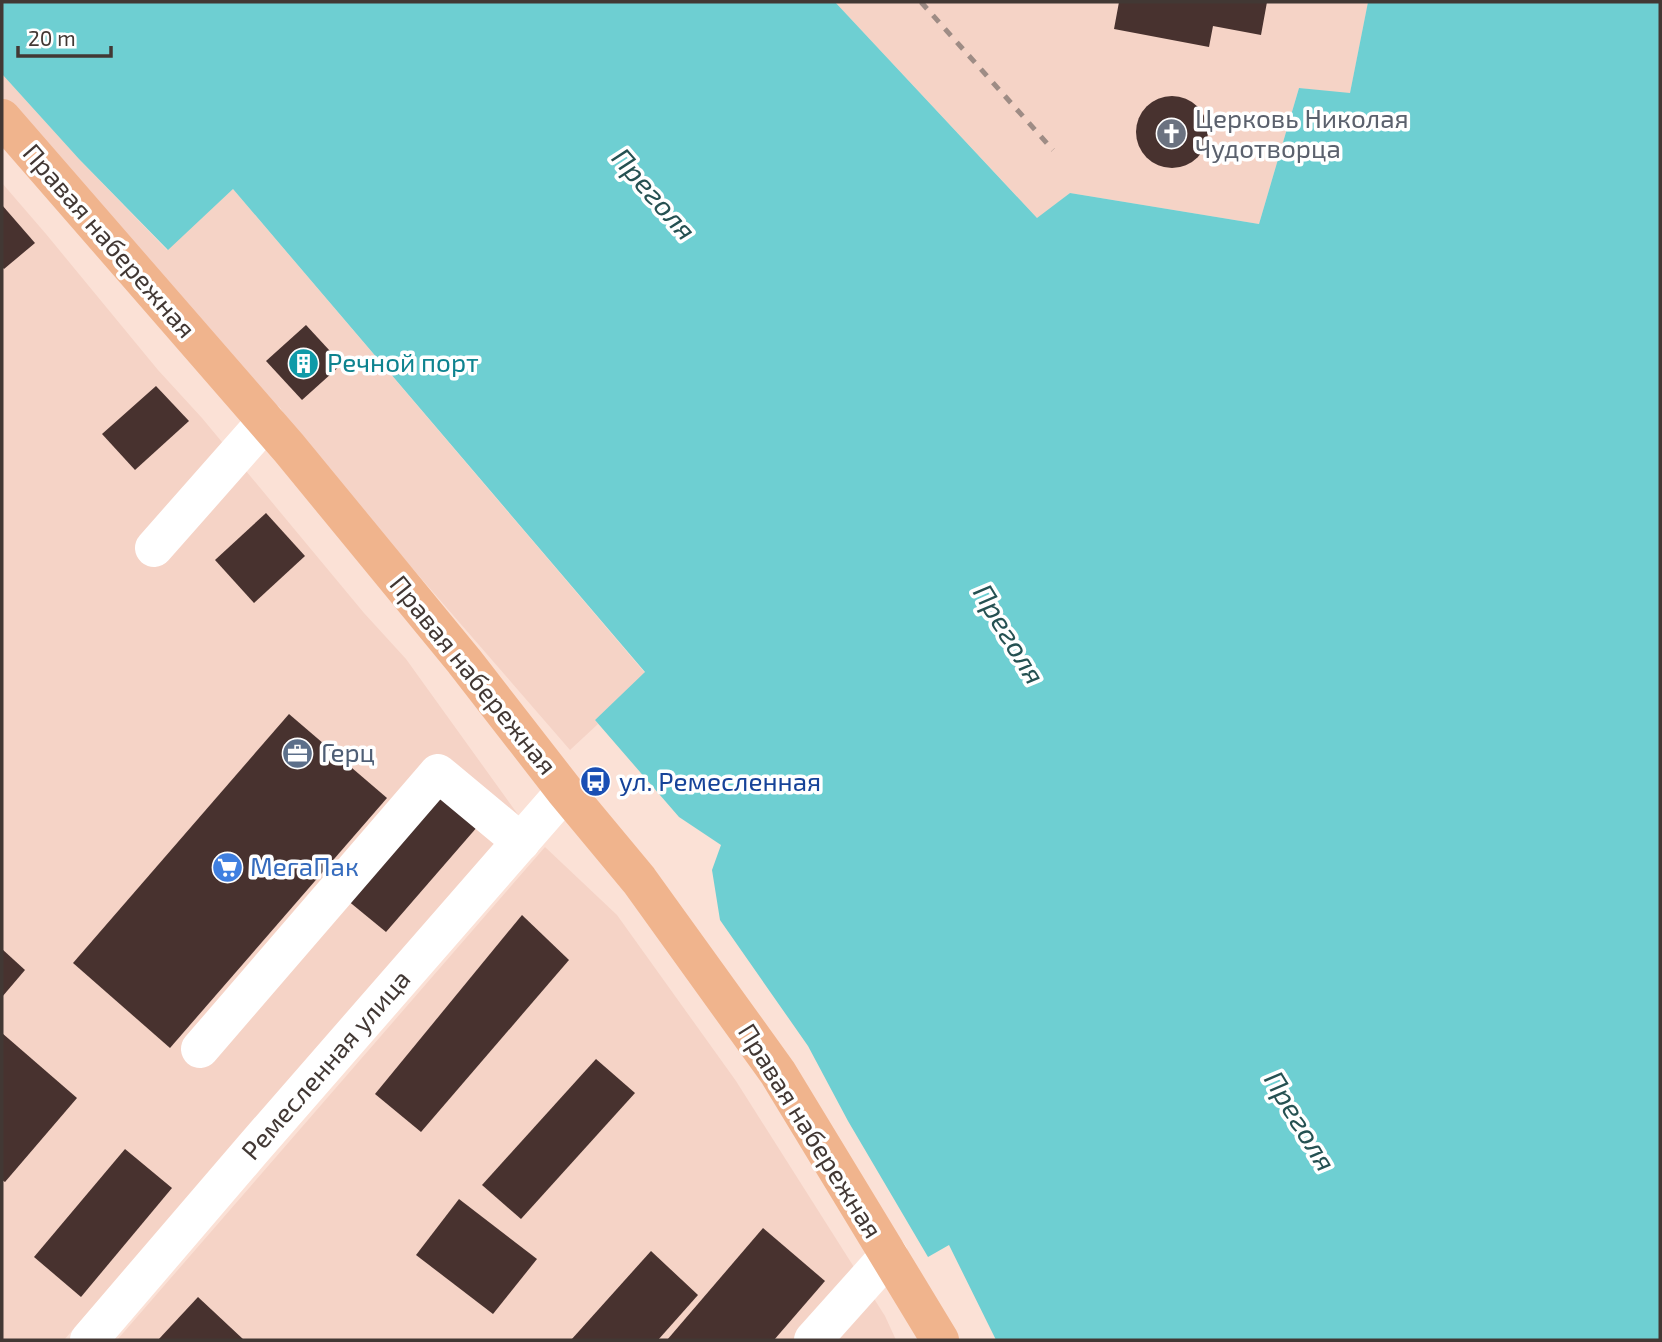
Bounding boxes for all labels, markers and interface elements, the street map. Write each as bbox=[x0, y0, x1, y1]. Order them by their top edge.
scale bar bbox=[18, 14, 110, 58]
text: 20 m bbox=[28, 25, 76, 50]
place label: Церковь Николая Чудотворца bbox=[1195, 102, 1409, 164]
church icon: Церковь Николая Чудотворца bbox=[1155, 117, 1189, 151]
street label: Правая набережная bbox=[17, 137, 203, 343]
water label: Преголя bbox=[606, 140, 704, 246]
building icon: Речной порт bbox=[287, 346, 321, 380]
place label: Речной порт bbox=[327, 346, 479, 377]
street label: Правая набережная bbox=[384, 568, 564, 780]
water label: Преголя bbox=[967, 577, 1053, 690]
office icon: Герц bbox=[281, 736, 315, 770]
place label: Герц bbox=[321, 736, 375, 767]
bus stop icon: ул. Ремесленная bbox=[579, 765, 613, 799]
place label: ул. Ремесленная bbox=[619, 765, 821, 797]
supermarket icon: МегаПак bbox=[210, 850, 244, 884]
place label: МегаПак bbox=[250, 850, 359, 881]
street label: Ремесленная улица bbox=[234, 963, 416, 1166]
street label: Правая набережная bbox=[733, 1017, 890, 1243]
water label: Преголя bbox=[1258, 1064, 1344, 1177]

